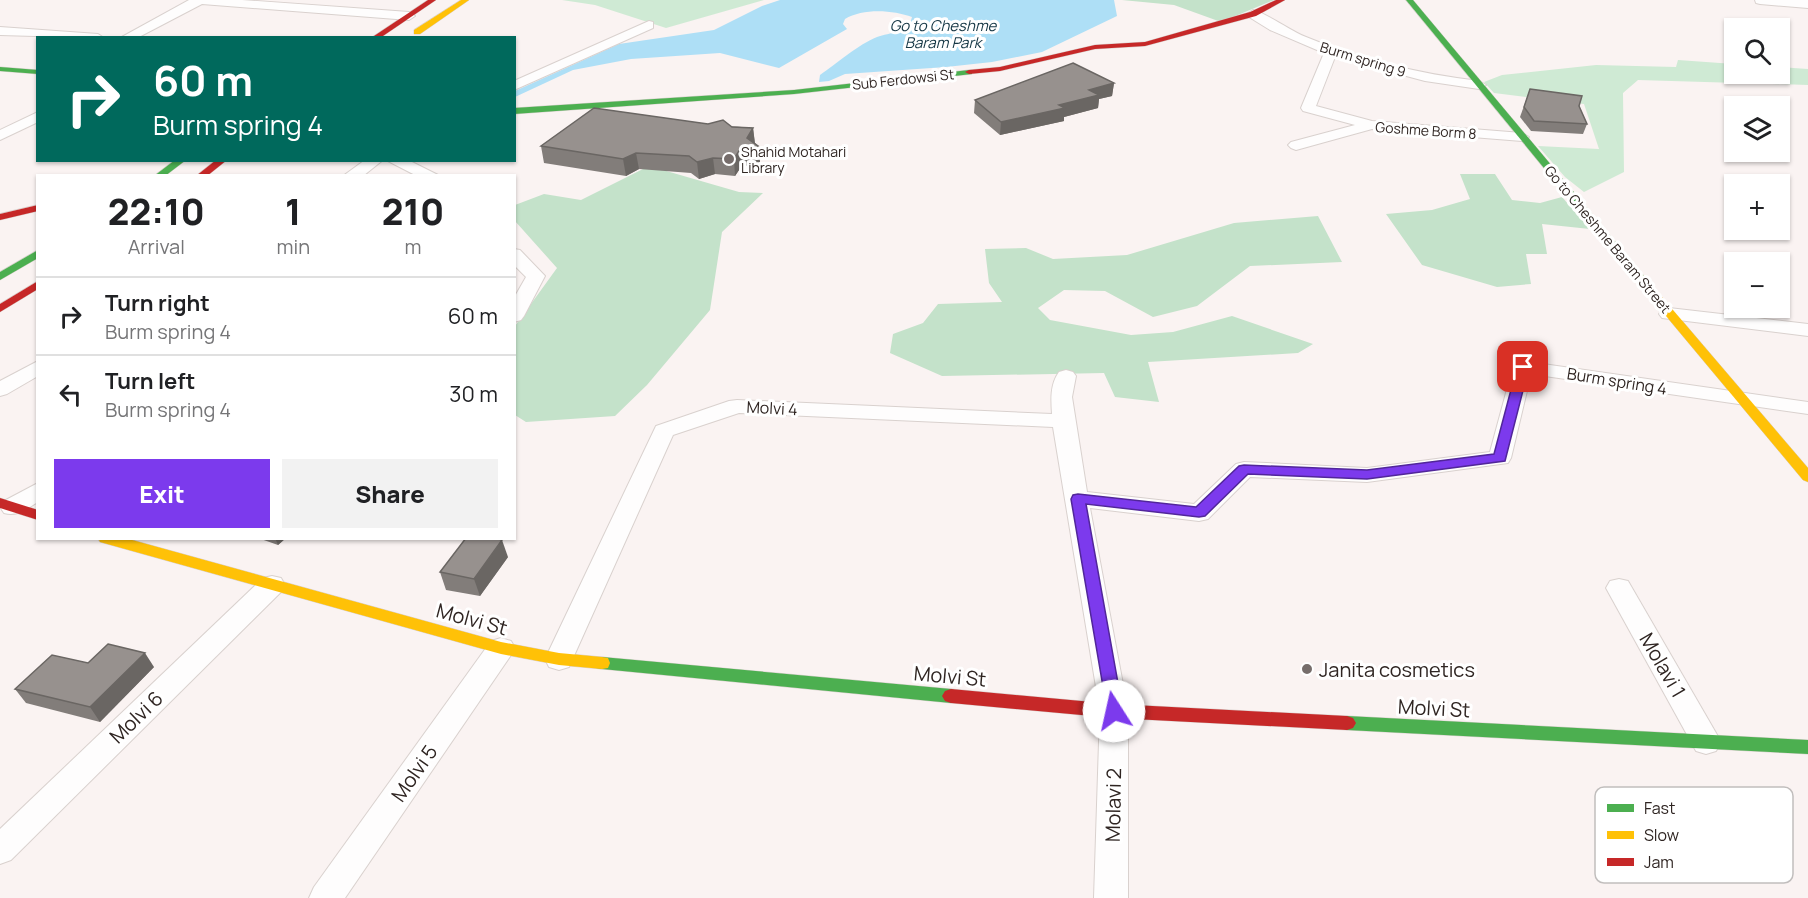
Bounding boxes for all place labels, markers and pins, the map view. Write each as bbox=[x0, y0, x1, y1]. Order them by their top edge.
place label: Shahid Motahari Library bbox=[741, 142, 846, 177]
marker: Shahid Motahari Library bbox=[722, 152, 736, 166]
pin bbox=[1497, 341, 1548, 392]
place label: Janita cosmetics bbox=[1319, 656, 1475, 683]
marker: Janita cosmetics bbox=[1300, 662, 1314, 676]

